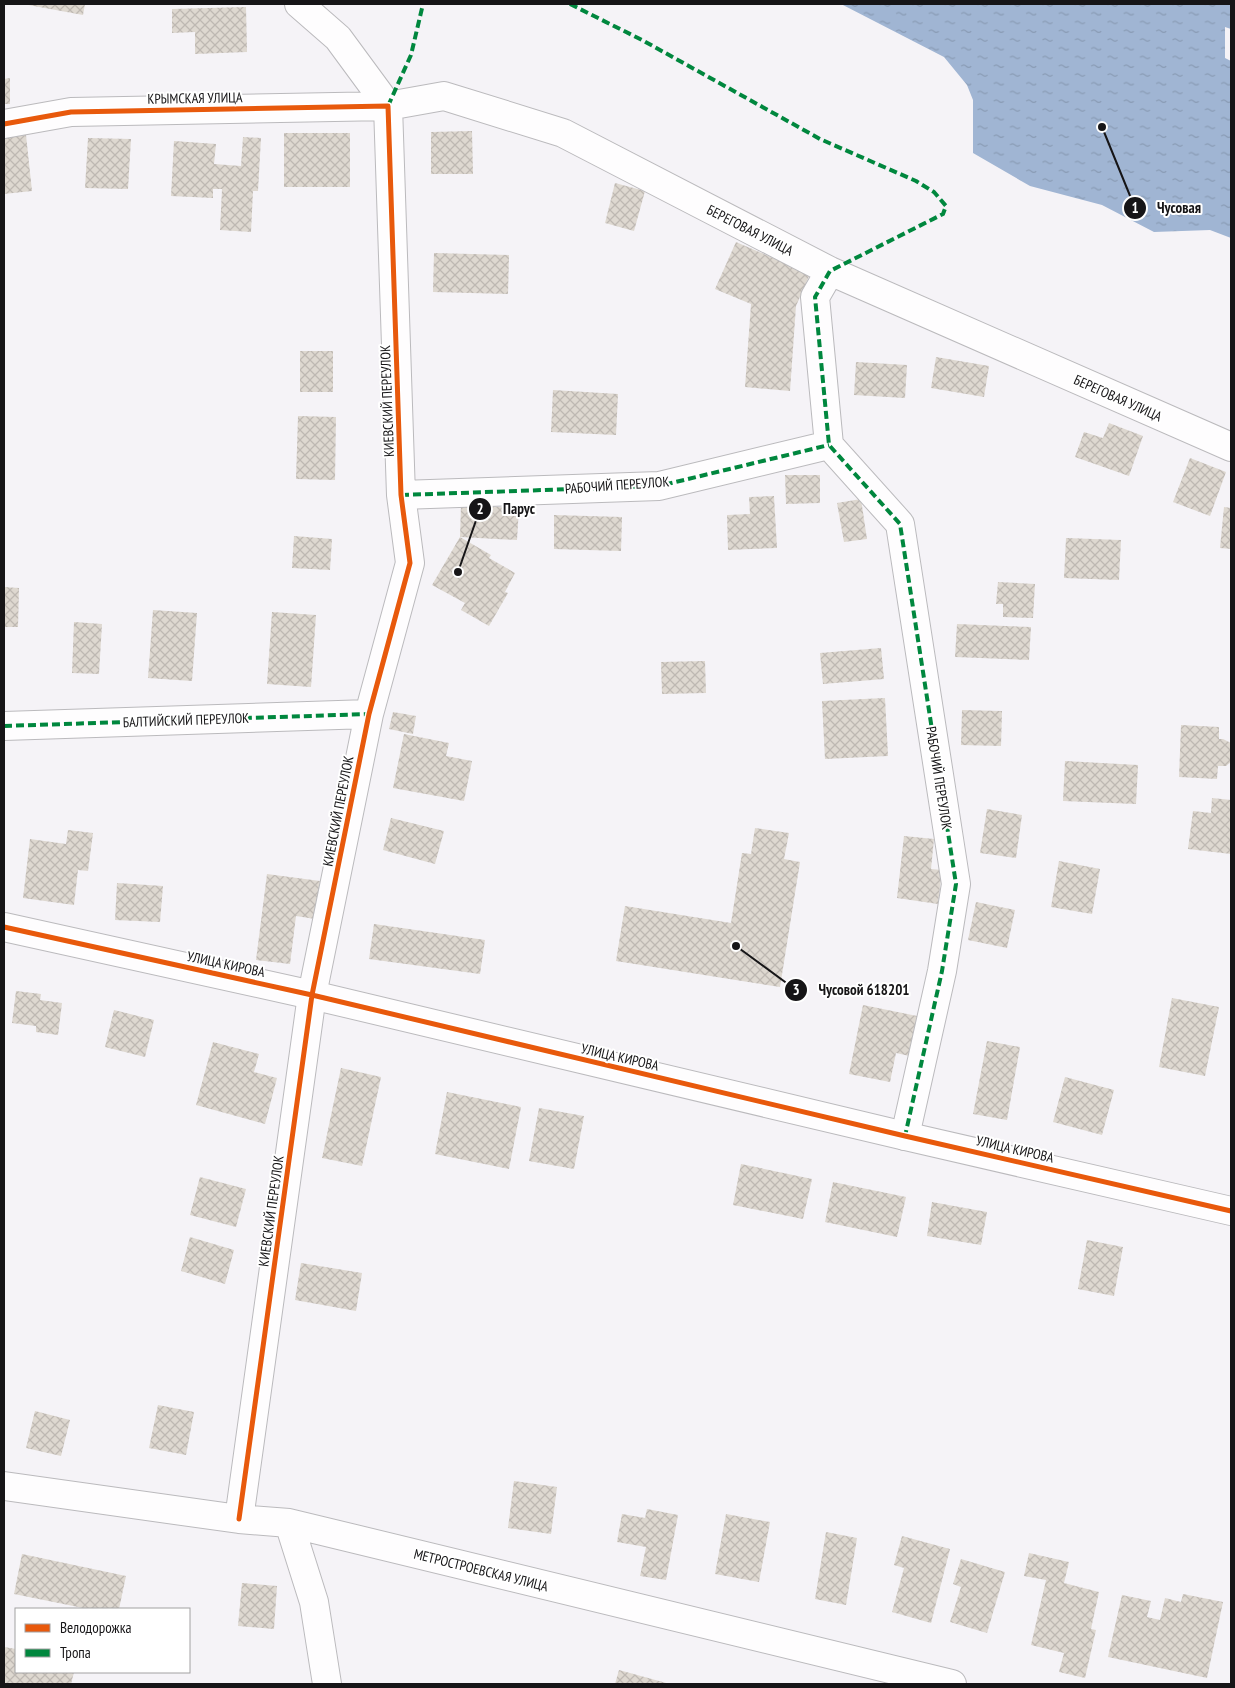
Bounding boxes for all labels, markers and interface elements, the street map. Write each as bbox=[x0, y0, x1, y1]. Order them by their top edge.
street label: КРЫМСКАЯ УЛИЦА bbox=[147, 88, 243, 108]
callout: Чусовая bbox=[1122, 193, 1211, 223]
text: 1 bbox=[1131, 198, 1139, 217]
text: Чусовая bbox=[1157, 198, 1201, 217]
street label: БЕРЕГОВАЯ УЛИЦА bbox=[704, 201, 796, 260]
street label: КИЕВСКИЙ ПЕРЕУЛОК bbox=[376, 345, 398, 457]
street label: БЕРЕГОВАЯ УЛИЦА bbox=[1071, 371, 1165, 426]
street label: РАБОЧИЙ ПЕРЕУЛОК bbox=[564, 472, 670, 498]
callout: Парус bbox=[468, 494, 545, 524]
text: 2 bbox=[476, 499, 484, 518]
text: Парус bbox=[503, 499, 536, 518]
street label: БАЛТИЙСКИЙ ПЕРЕУЛОК bbox=[123, 709, 249, 731]
street label: РАБОЧИЙ ПЕРЕУЛОК bbox=[922, 725, 956, 831]
street label: КИЕВСКИЙ ПЕРЕУЛОК bbox=[318, 754, 358, 868]
street label: УЛИЦА КИРОВА bbox=[185, 947, 267, 981]
callout: Чусовой 618201 bbox=[783, 975, 919, 1005]
text: 3 bbox=[792, 980, 800, 999]
text: Чусовой 618201 bbox=[819, 980, 910, 999]
street label: УЛИЦА КИРОВА bbox=[579, 1039, 661, 1075]
street label: УЛИЦА КИРОВА bbox=[974, 1131, 1056, 1167]
street label: КИЕВСКИЙ ПЕРЕУЛОК bbox=[254, 1154, 288, 1268]
street label: МЕТРОСТРОЕВСКАЯ УЛИЦА bbox=[412, 1545, 550, 1596]
legend bbox=[15, 1608, 190, 1673]
text: Велодорожка bbox=[60, 1618, 131, 1637]
text: Тропа bbox=[60, 1643, 91, 1662]

